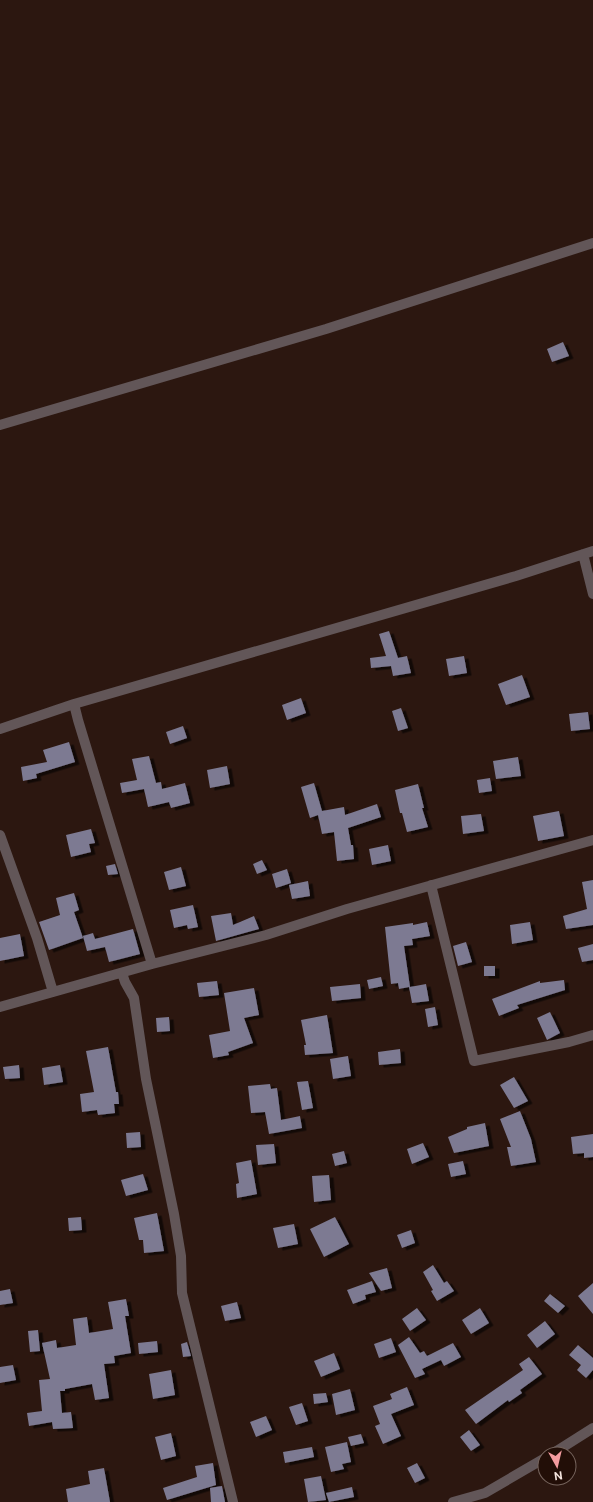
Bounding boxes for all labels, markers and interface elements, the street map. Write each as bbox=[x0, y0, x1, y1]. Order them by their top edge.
north arrow bbox=[537, 1446, 577, 1486]
text: N bbox=[553, 1469, 563, 1482]

